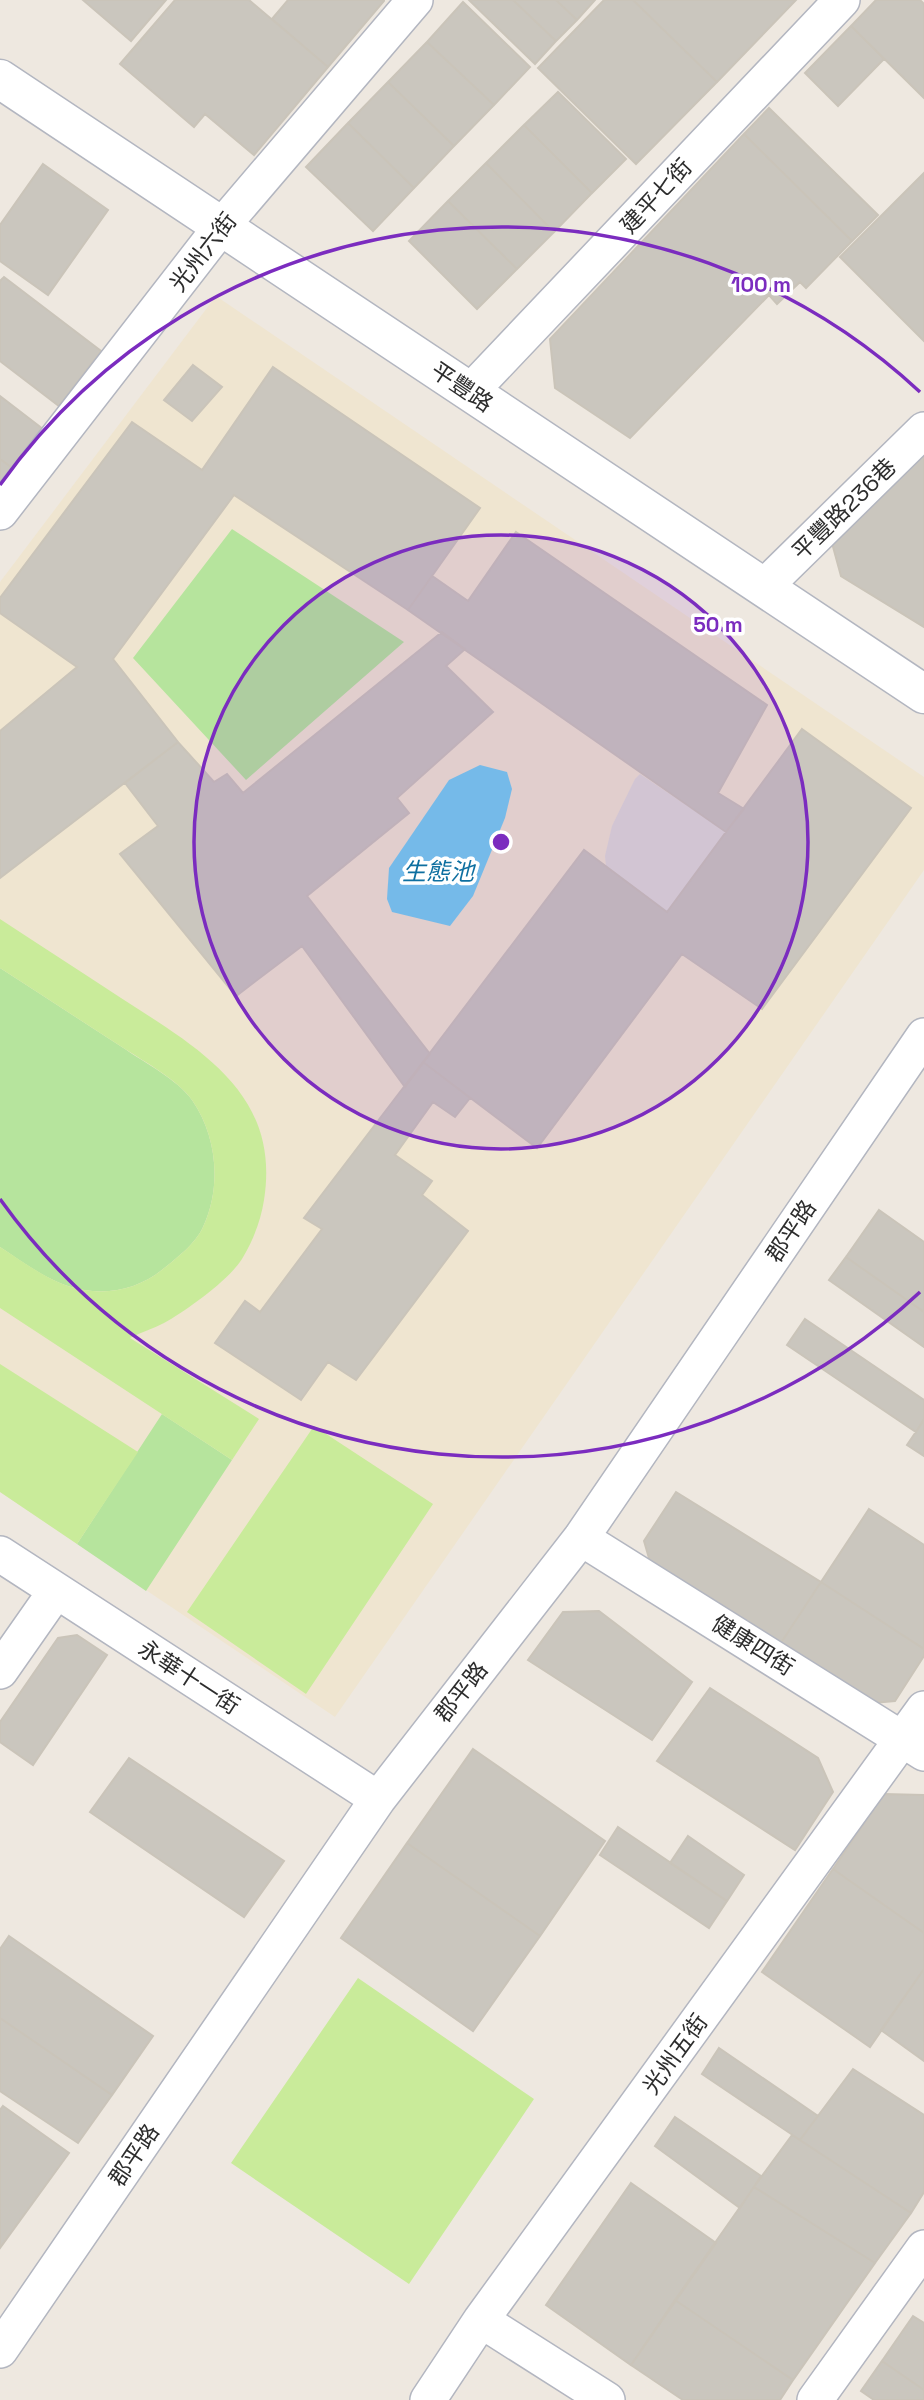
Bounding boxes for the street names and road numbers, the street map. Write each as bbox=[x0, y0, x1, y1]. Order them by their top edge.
street label: 建平七街 bbox=[614, 152, 698, 240]
street label: 光州六街 bbox=[163, 207, 243, 297]
street label: 平豐路 bbox=[425, 355, 499, 419]
street label: 平豐路236巷 bbox=[785, 452, 903, 566]
street label: 郡平路 bbox=[759, 1194, 823, 1268]
street label: 健康四街 bbox=[706, 1608, 800, 1682]
street label: 永華十一街 bbox=[133, 1633, 245, 1721]
street label: 郡平路 bbox=[428, 1656, 494, 1728]
street label: 光州五街 bbox=[636, 2008, 714, 2100]
street label: 郡平路 bbox=[102, 2118, 166, 2192]

